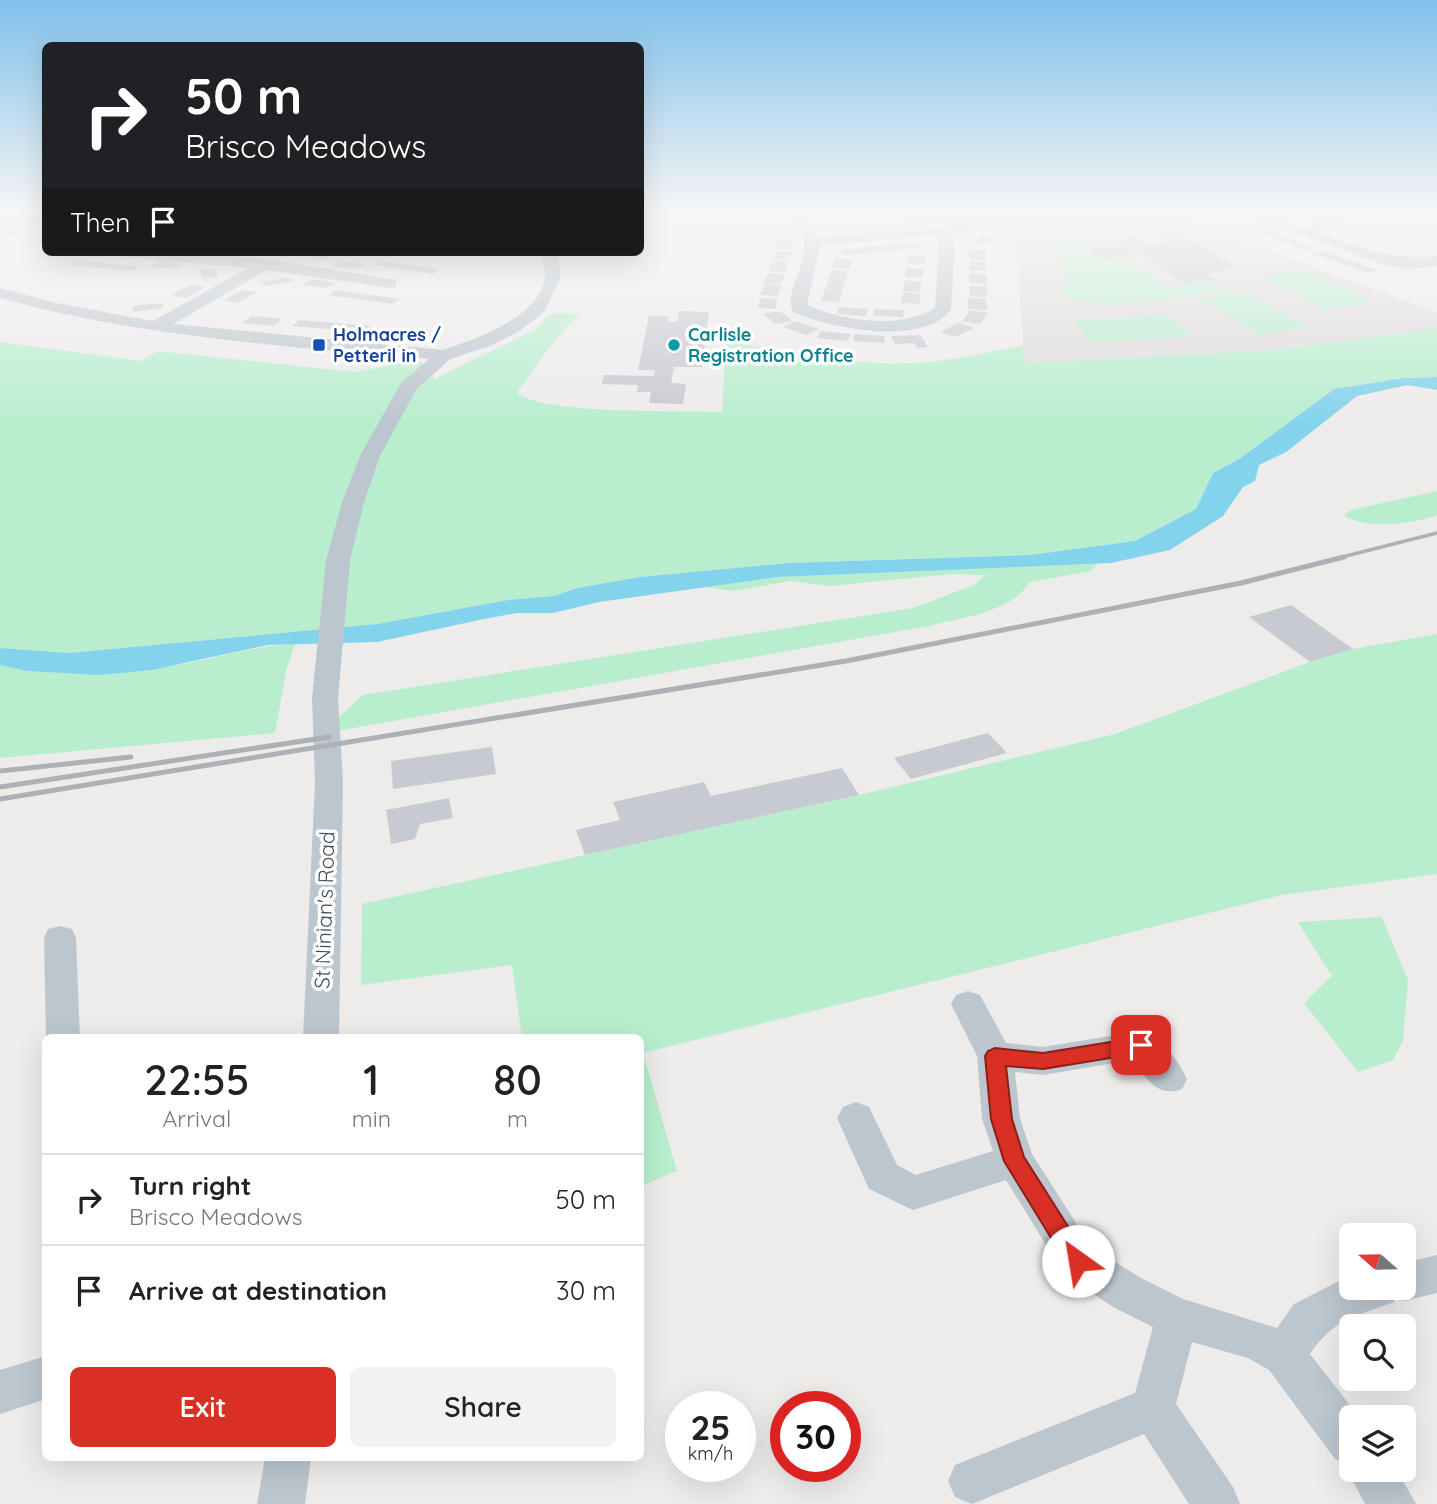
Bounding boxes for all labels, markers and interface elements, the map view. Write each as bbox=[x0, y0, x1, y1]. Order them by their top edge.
text: 50 m bbox=[185, 65, 302, 126]
icon: right bbox=[70, 70, 161, 161]
text: Brisco Meadows bbox=[185, 126, 426, 166]
icon: arrive bbox=[144, 203, 182, 241]
text: Then bbox=[70, 206, 130, 239]
place label: Holmacres / Petteril in bbox=[333, 323, 441, 367]
place label: Carlisle Registration Office bbox=[688, 323, 854, 367]
marker: Holmacres / Petteril in bbox=[311, 337, 327, 353]
marker: Carlisle Registration Office bbox=[666, 337, 682, 353]
street label: St Ninian's Road bbox=[308, 831, 340, 989]
pin bbox=[1111, 1015, 1171, 1075]
icon: arrive bbox=[1122, 1026, 1160, 1064]
text: 22:55 bbox=[144, 1053, 249, 1106]
text: 1 bbox=[363, 1053, 379, 1106]
text: 80 bbox=[493, 1053, 542, 1106]
text: Arrival bbox=[162, 1104, 231, 1133]
text: min bbox=[352, 1104, 391, 1133]
text: m bbox=[507, 1104, 528, 1133]
text: Turn right bbox=[129, 1169, 251, 1202]
icon: right bbox=[70, 1181, 108, 1219]
text: 50 m bbox=[556, 1183, 616, 1216]
text: Brisco Meadows bbox=[129, 1202, 302, 1231]
north arrow bbox=[1339, 1223, 1416, 1300]
map controls bbox=[1339, 1223, 1416, 1482]
position arrow bbox=[1041, 1224, 1115, 1298]
icon: arrive bbox=[70, 1272, 108, 1310]
text: Arrive at destination bbox=[129, 1274, 387, 1307]
text: 30 m bbox=[556, 1274, 616, 1307]
button: search bbox=[1339, 1314, 1416, 1391]
button: Exit bbox=[70, 1367, 336, 1447]
button: Share bbox=[350, 1367, 616, 1447]
speed limit sign: 30 bbox=[770, 1391, 861, 1482]
text: 25 bbox=[690, 1405, 731, 1449]
button: layers bbox=[1339, 1405, 1416, 1482]
text: km/h bbox=[688, 1442, 733, 1465]

